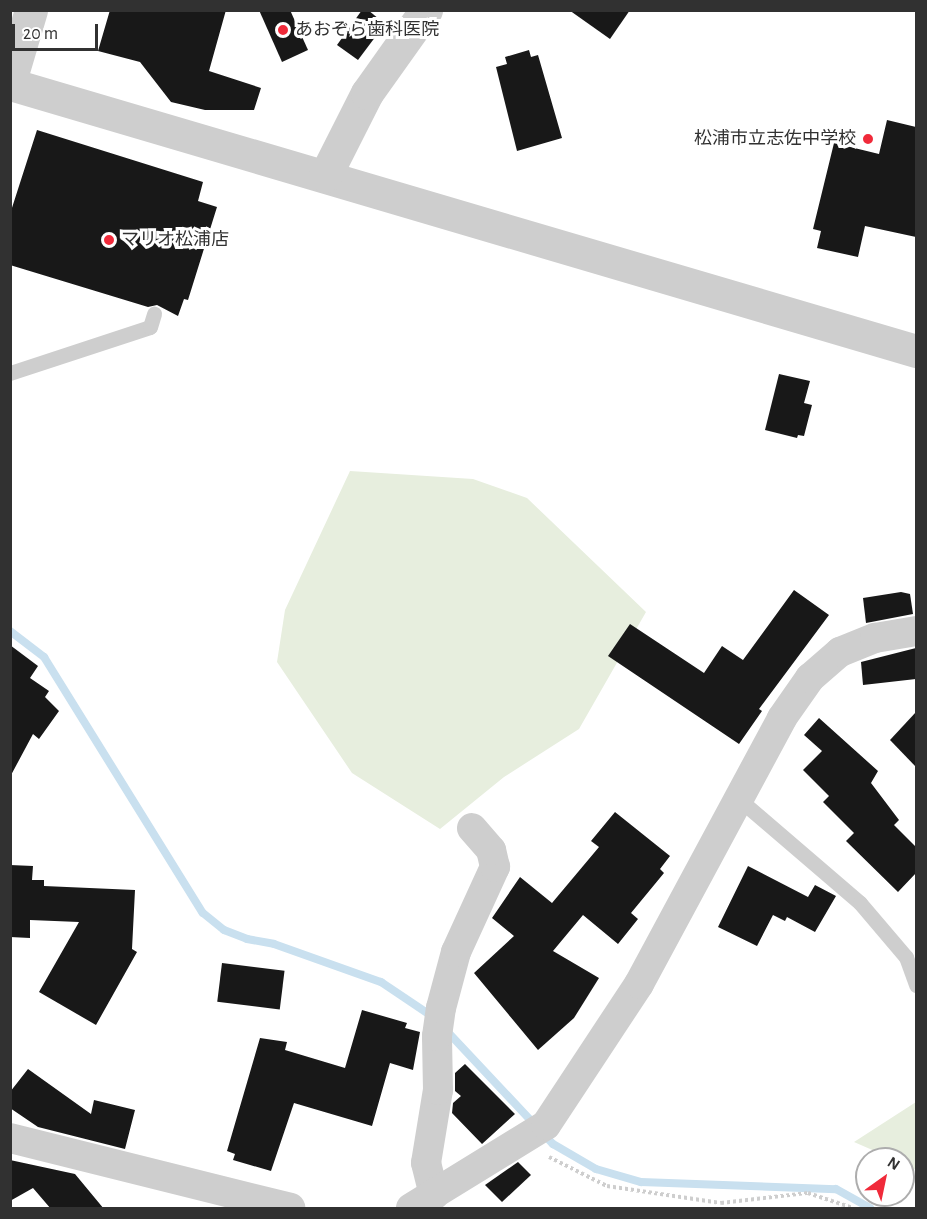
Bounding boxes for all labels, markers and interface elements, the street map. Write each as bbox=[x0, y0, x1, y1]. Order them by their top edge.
scale bar bbox=[15, 12, 100, 50]
place label: あおぞら歯科医院 bbox=[295, 19, 439, 41]
marker: あおぞら歯科医院 bbox=[276, 23, 290, 37]
text: 20 m bbox=[23, 25, 58, 43]
place label: 松浦市立志佐中学校 bbox=[694, 128, 856, 150]
marker: 松浦市立志佐中学校 bbox=[861, 132, 875, 146]
place label: マリオ松浦店 bbox=[121, 229, 229, 251]
marker: マリオ松浦店 bbox=[102, 233, 116, 247]
north arrow bbox=[855, 1147, 915, 1207]
text: N bbox=[885, 1154, 903, 1173]

